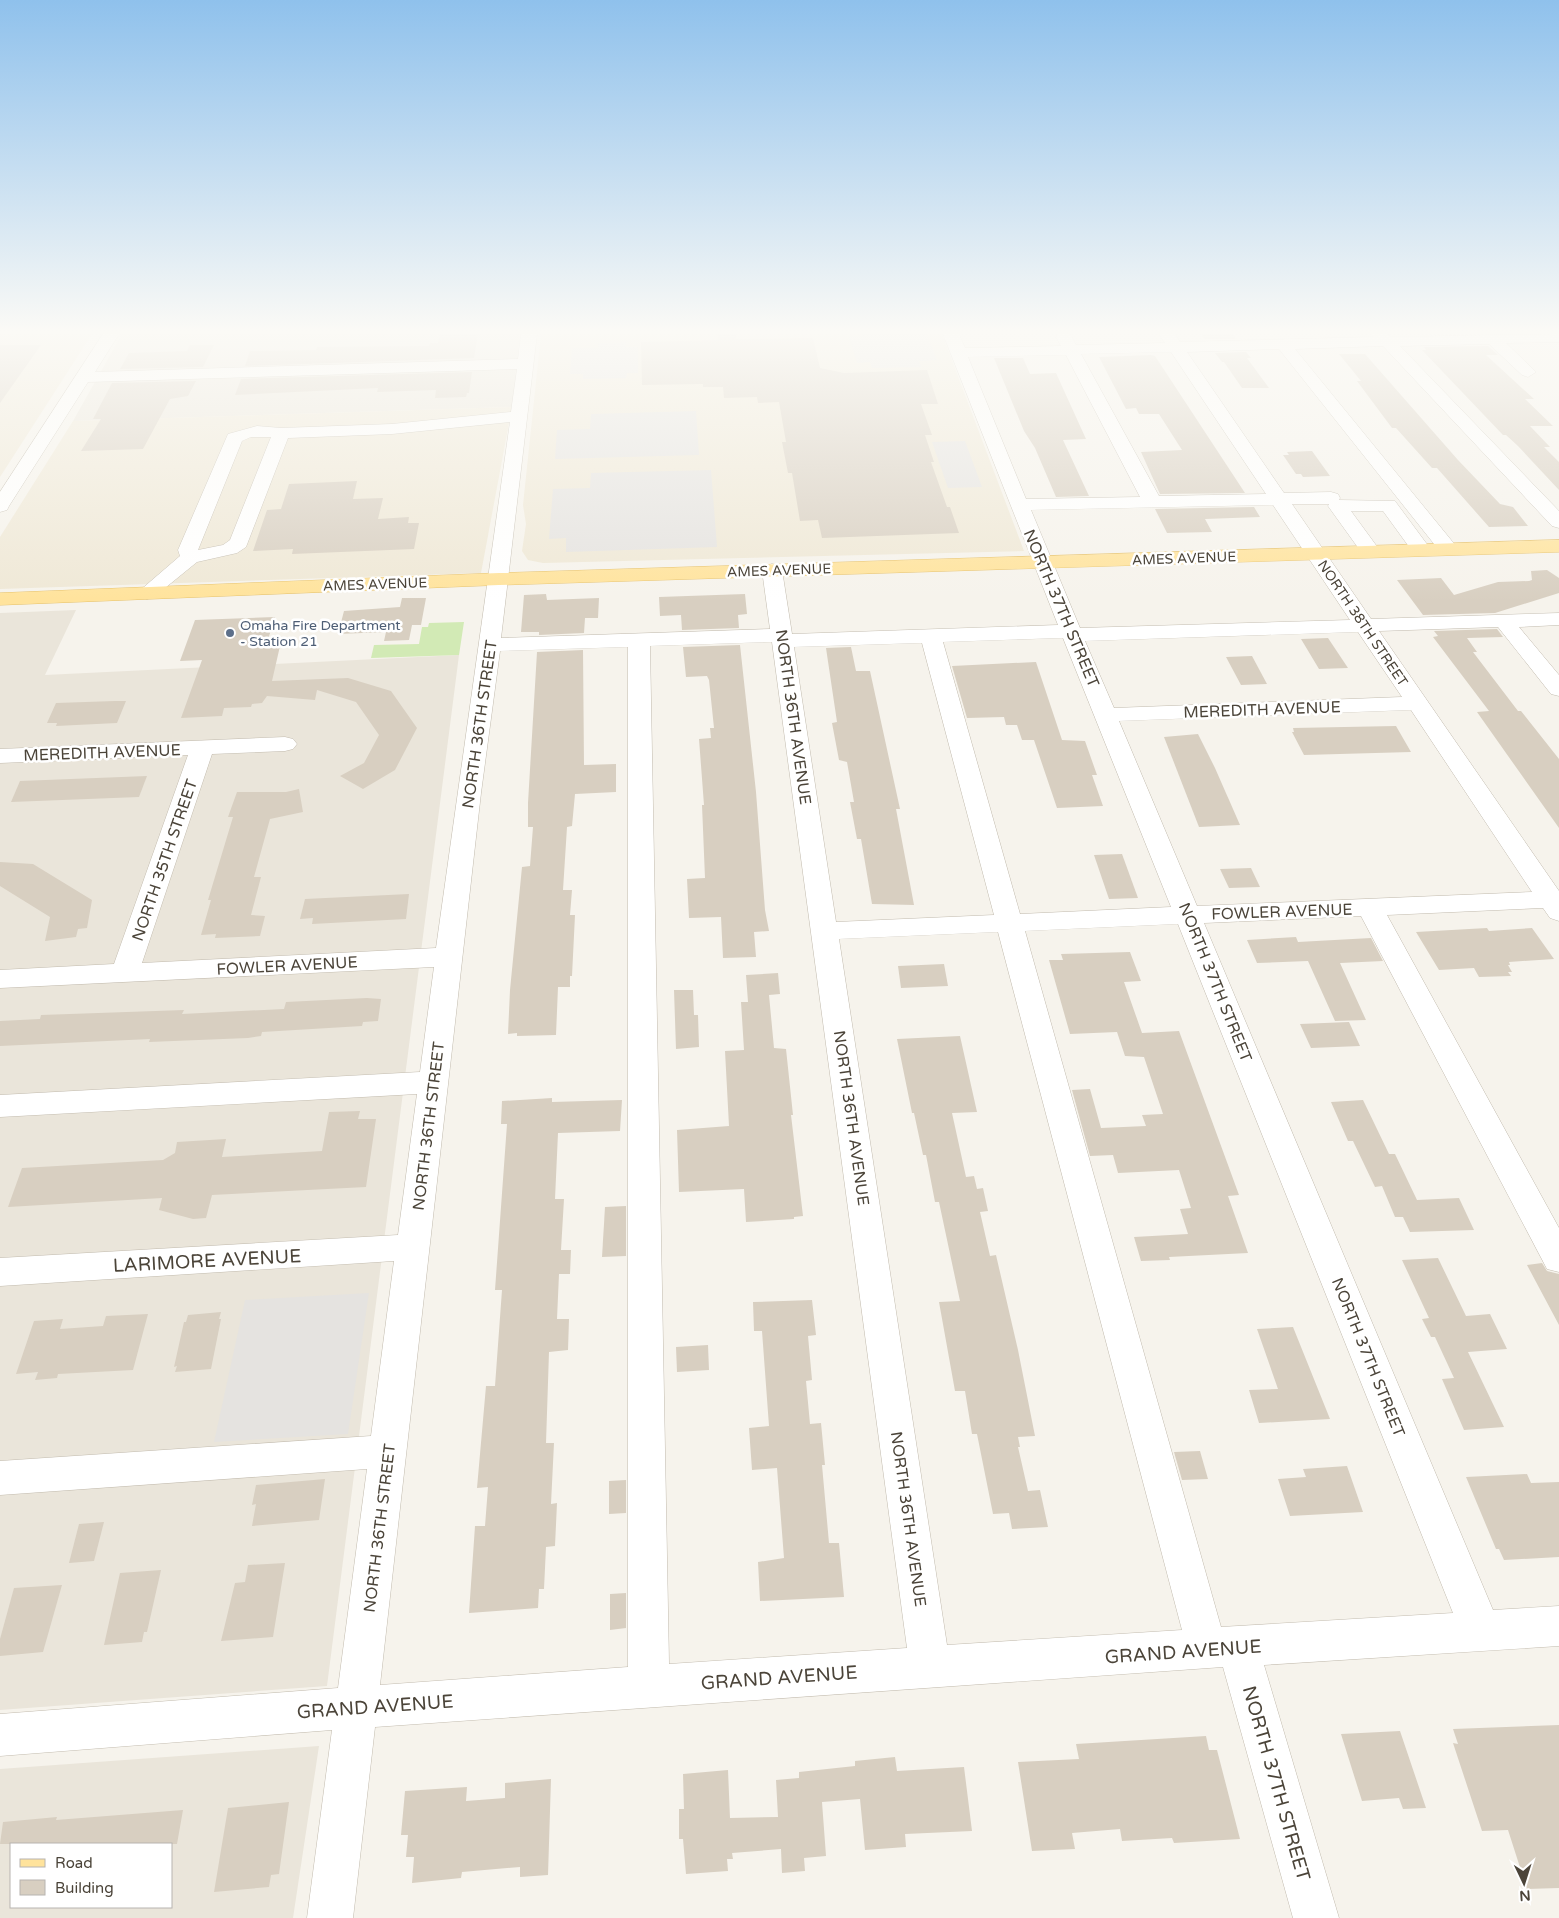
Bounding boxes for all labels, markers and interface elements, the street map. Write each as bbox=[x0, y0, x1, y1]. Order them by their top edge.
street label: NORTH 37TH STREET bbox=[1019, 526, 1104, 691]
street label: AMES AVENUE bbox=[1132, 548, 1237, 569]
street label: NORTH 38TH STREET bbox=[1314, 557, 1411, 690]
street label: AMES AVENUE bbox=[727, 560, 832, 581]
street label: AMES AVENUE bbox=[323, 574, 428, 595]
place label: Omaha Fire Department - Station 21 bbox=[240, 617, 401, 650]
marker: Omaha Fire Department - Station 21 bbox=[224, 627, 236, 639]
street label: NORTH 36TH AVENUE bbox=[771, 628, 815, 806]
street label: NORTH 36TH STREET bbox=[458, 638, 502, 810]
street label: MEREDITH AVENUE bbox=[1183, 697, 1341, 723]
street label: MEREDITH AVENUE bbox=[23, 740, 181, 766]
street label: NORTH 35TH STREET bbox=[128, 777, 202, 944]
street label: NORTH 37TH STREET bbox=[1174, 900, 1256, 1065]
street label: FOWLER AVENUE bbox=[1211, 900, 1353, 924]
street label: FOWLER AVENUE bbox=[216, 952, 358, 980]
street label: NORTH 36TH AVENUE bbox=[829, 1029, 873, 1207]
street label: NORTH 36TH STREET bbox=[409, 1040, 449, 1212]
street label: LARIMORE AVENUE bbox=[112, 1245, 302, 1277]
street label: NORTH 37TH STREET bbox=[1327, 1275, 1409, 1440]
street label: NORTH 36TH AVENUE bbox=[886, 1430, 930, 1608]
street label: NORTH 36TH STREET bbox=[360, 1442, 400, 1614]
street label: GRAND AVENUE bbox=[1104, 1636, 1262, 1668]
street label: GRAND AVENUE bbox=[700, 1662, 858, 1694]
street label: NORTH 37TH STREET bbox=[1238, 1683, 1315, 1884]
street label: GRAND AVENUE bbox=[296, 1691, 454, 1723]
legend bbox=[10, 1843, 172, 1908]
text: Road bbox=[55, 1854, 93, 1872]
north arrow bbox=[1499, 1858, 1549, 1908]
text: Building bbox=[55, 1879, 114, 1897]
text: N bbox=[1519, 1887, 1531, 1904]

